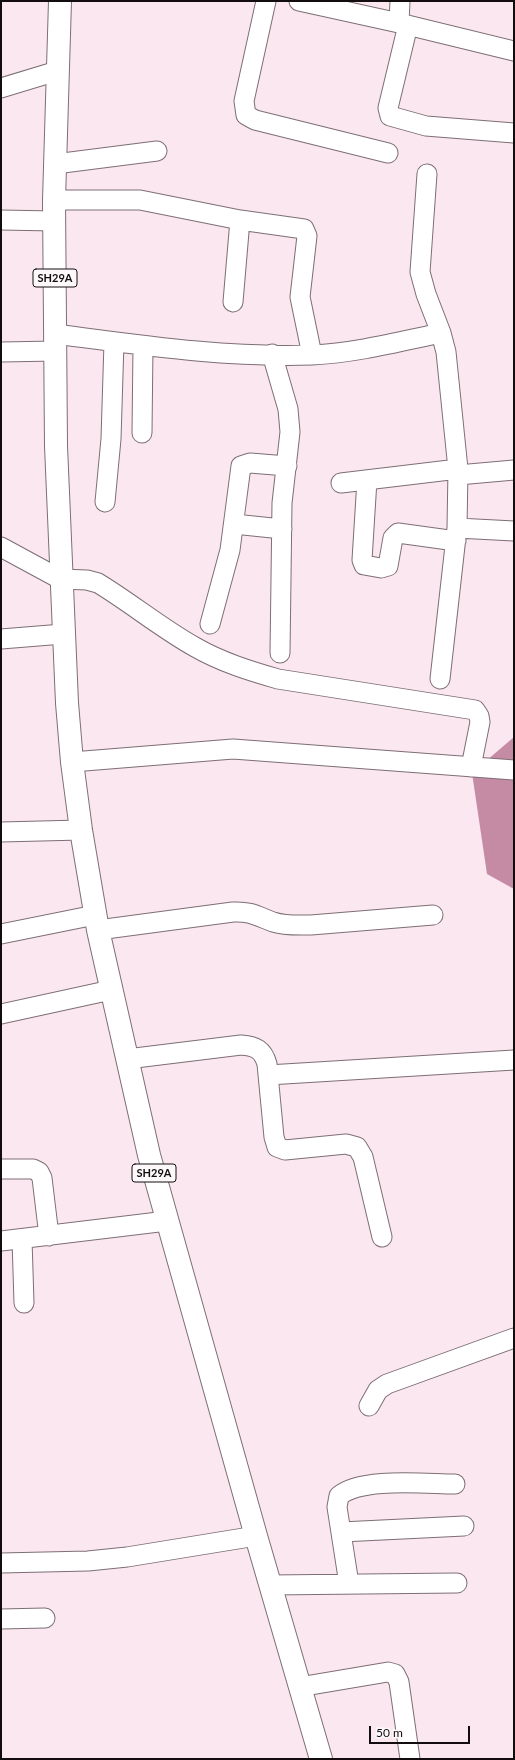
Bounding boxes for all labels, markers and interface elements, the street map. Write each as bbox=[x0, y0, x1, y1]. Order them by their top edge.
road number: SH29A bbox=[33, 269, 77, 287]
road number: SH29A bbox=[132, 1164, 176, 1182]
scale bar bbox=[371, 1718, 472, 1744]
text: 50 m bbox=[376, 1725, 403, 1740]

